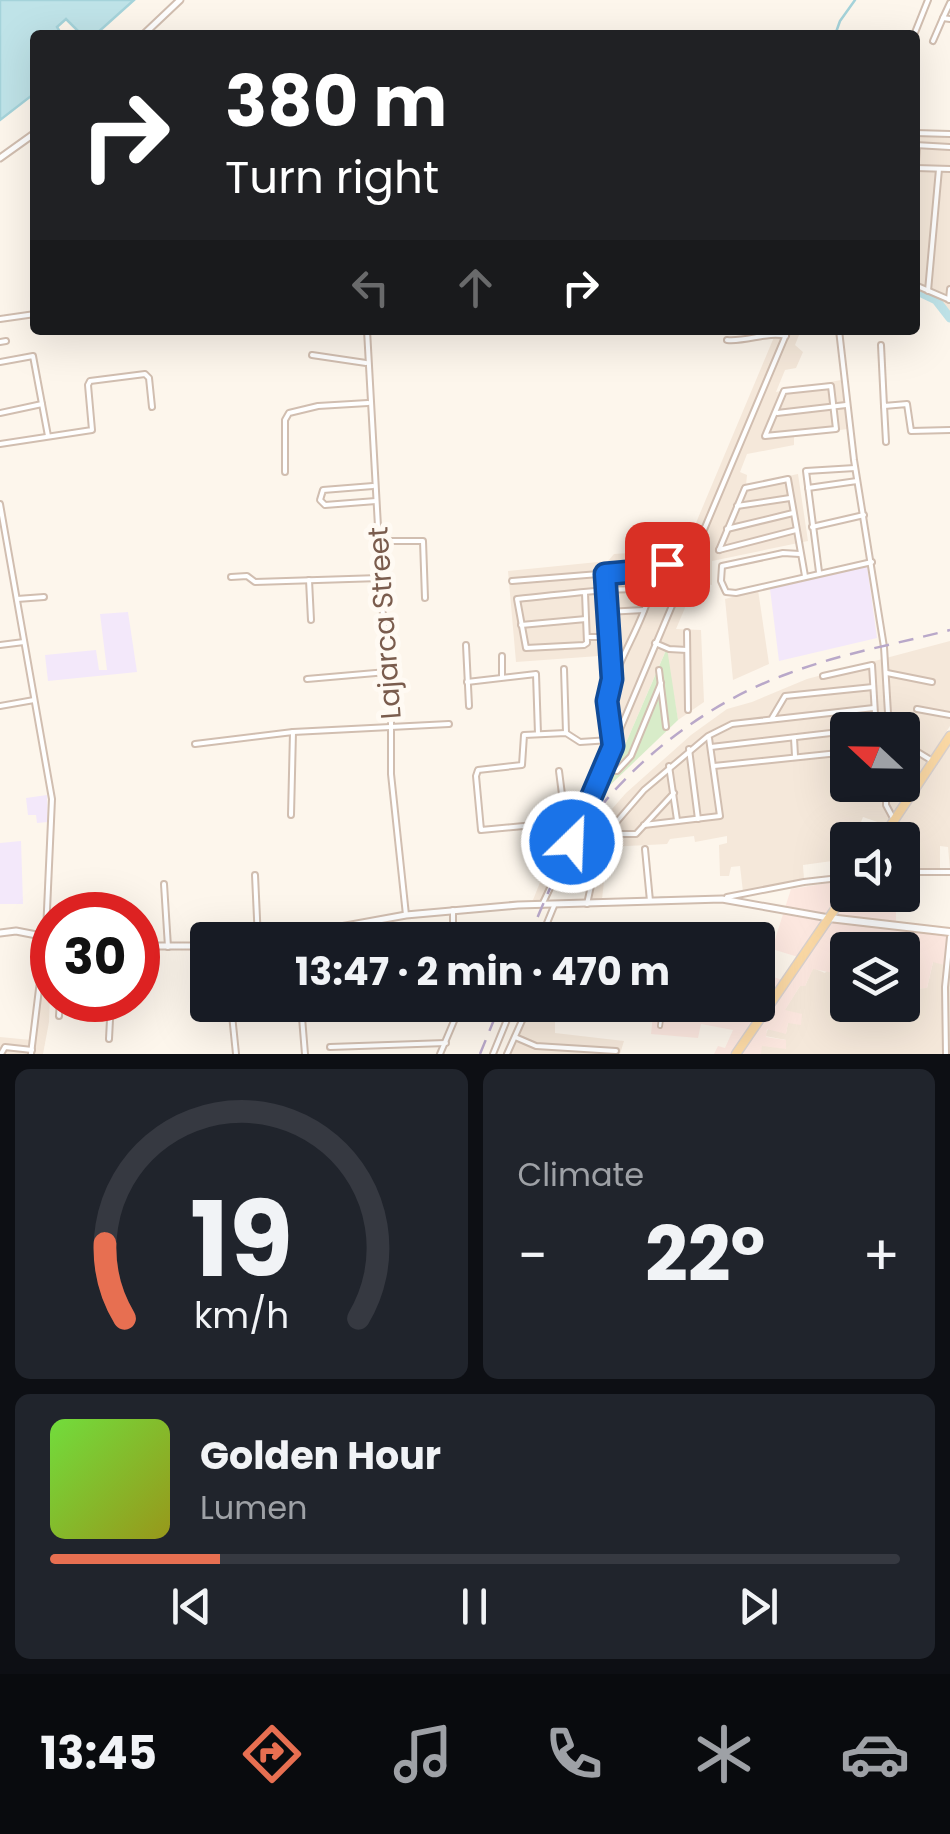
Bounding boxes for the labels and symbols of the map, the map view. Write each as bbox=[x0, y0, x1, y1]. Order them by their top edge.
pin bbox=[625, 522, 710, 607]
street label: Lajarca Street bbox=[358, 525, 411, 720]
north arrow bbox=[830, 712, 920, 802]
position arrow bbox=[520, 790, 624, 894]
speed limit sign: 30 bbox=[30, 892, 160, 1022]

